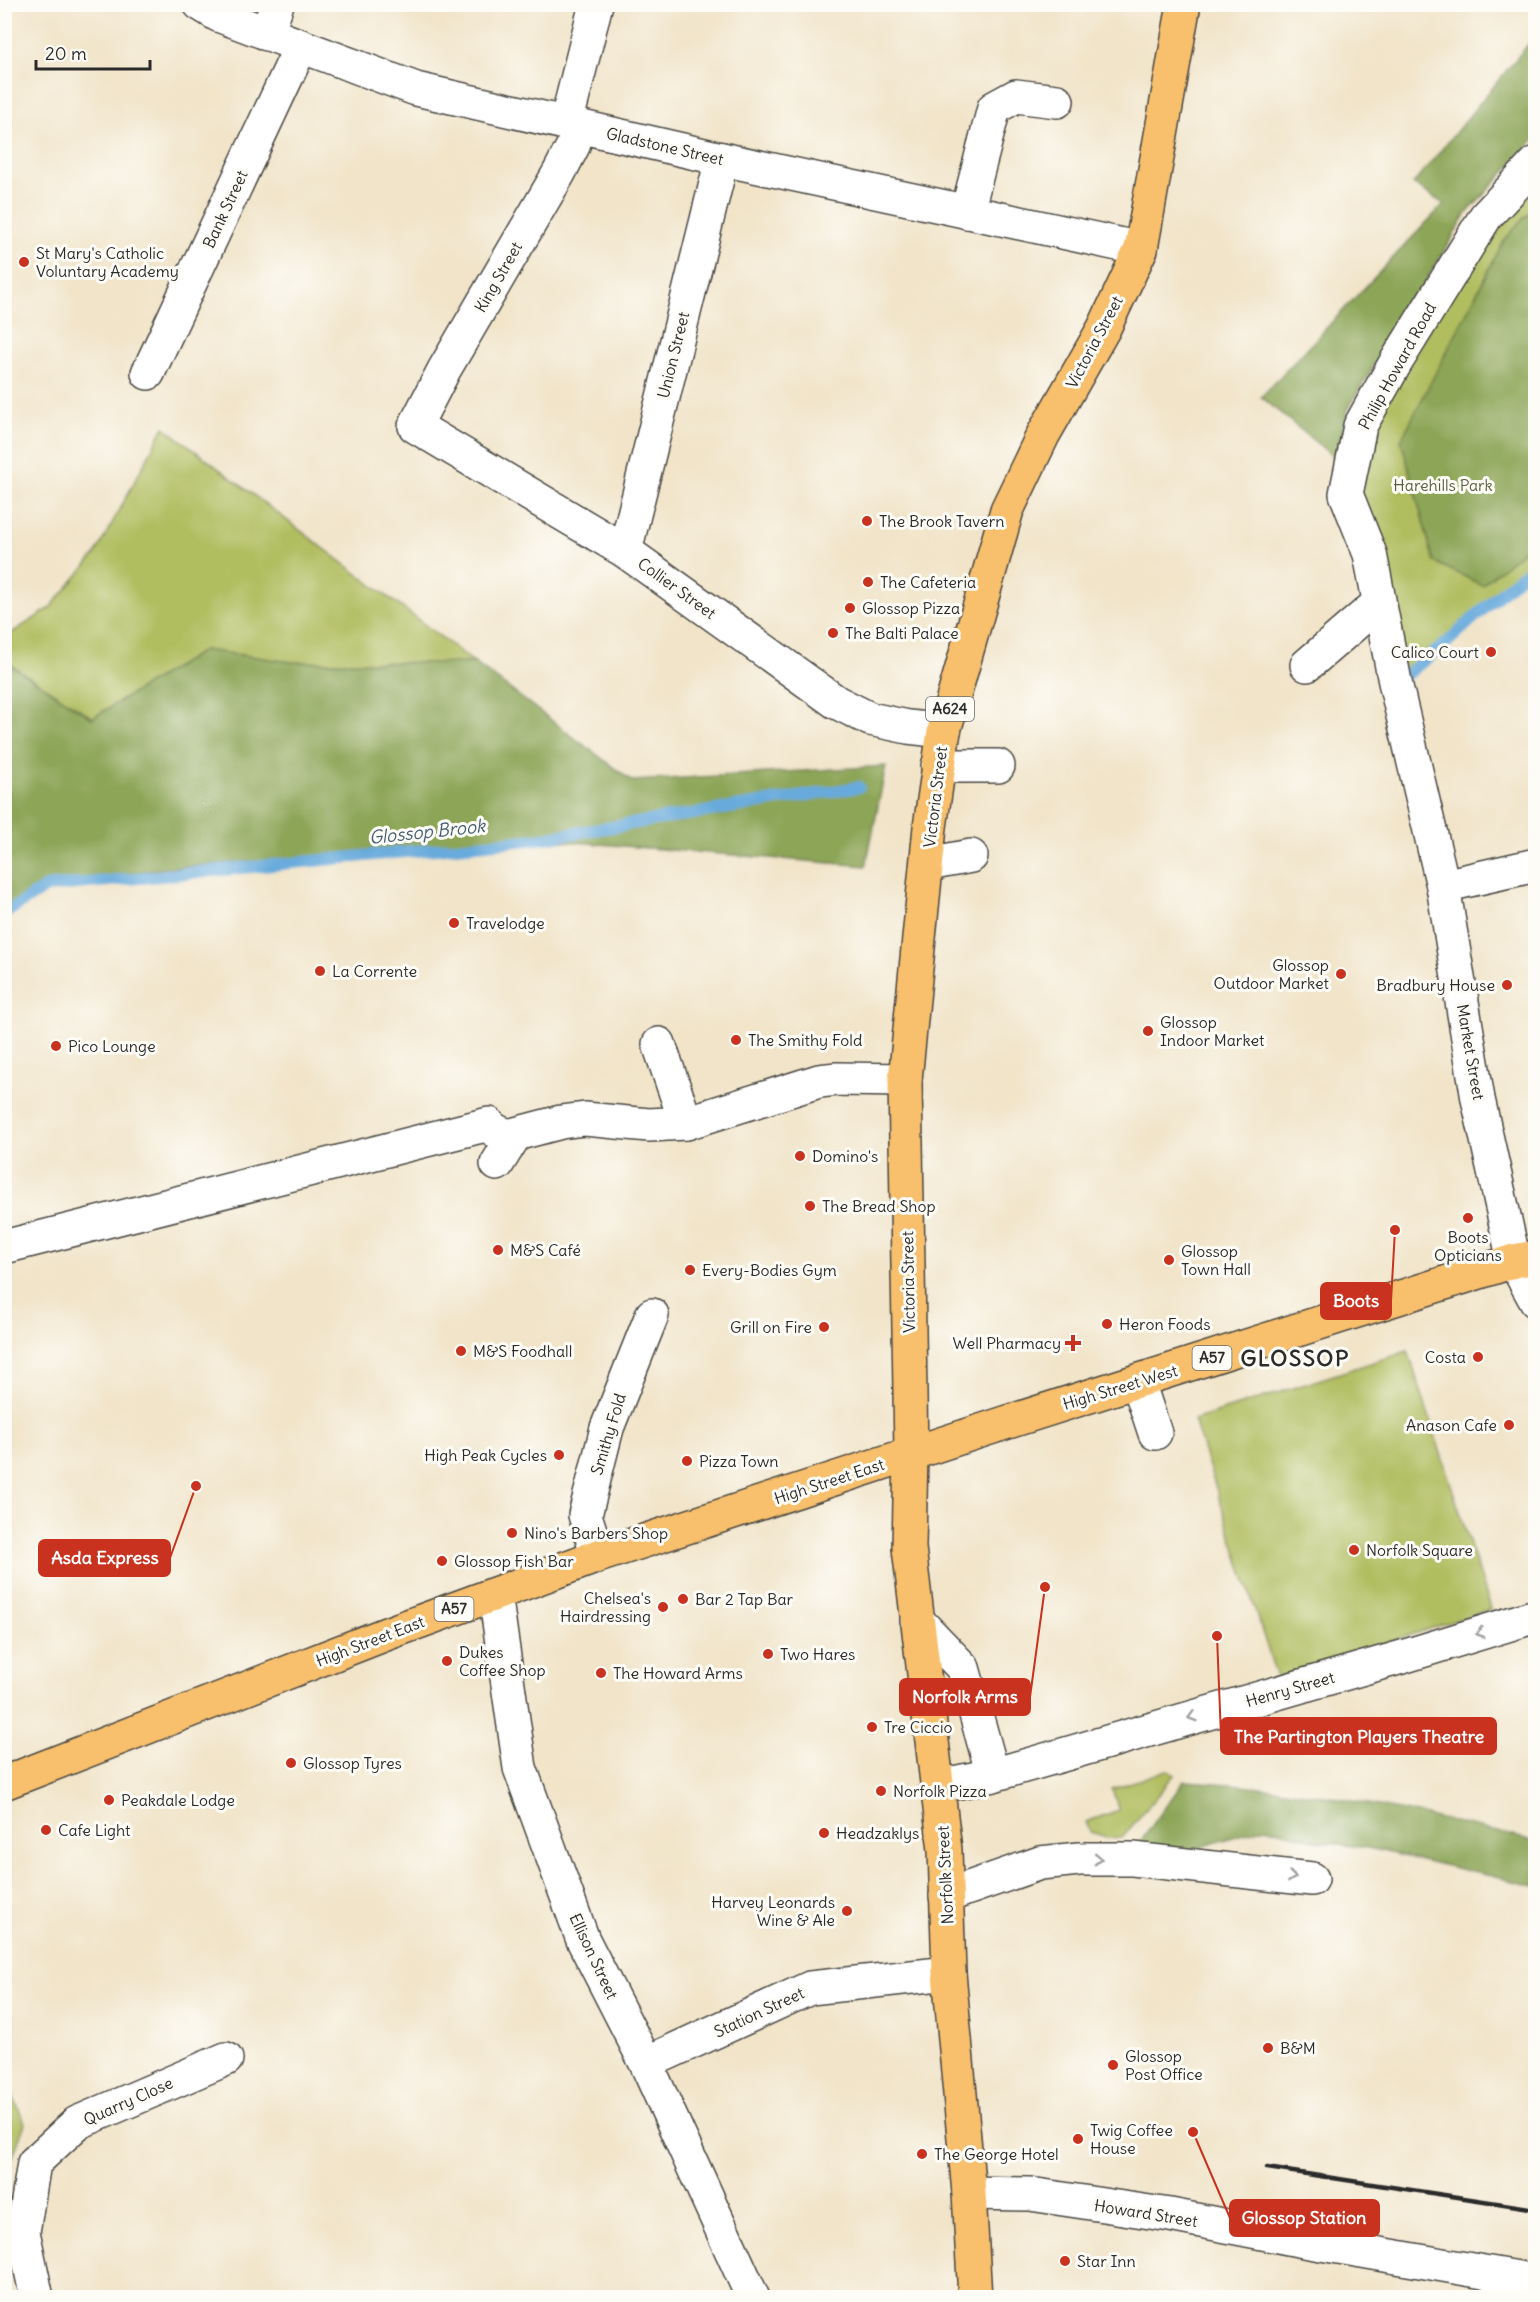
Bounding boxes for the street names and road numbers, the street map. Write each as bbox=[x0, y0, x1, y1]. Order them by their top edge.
street label: Gladstone Street bbox=[604, 123, 726, 169]
street label: Bank Street bbox=[198, 166, 252, 251]
street label: King Street bbox=[470, 238, 527, 316]
street label: Victoria Street bbox=[1061, 292, 1127, 392]
street label: Philip Howard Road bbox=[1354, 299, 1440, 433]
street label: Union Street bbox=[653, 309, 694, 400]
street label: Collier Street bbox=[634, 553, 720, 623]
road number: A624 bbox=[926, 697, 974, 721]
street label: Victoria Street bbox=[919, 745, 951, 849]
street label: Market Street bbox=[1453, 1002, 1489, 1102]
street label: Victoria Street bbox=[897, 1230, 919, 1333]
road number: A57 bbox=[1192, 1346, 1232, 1370]
street label: High Street West bbox=[1060, 1360, 1180, 1414]
street label: Smithy Fold bbox=[586, 1391, 630, 1477]
street label: High Street East bbox=[771, 1454, 887, 1508]
road number: A57 bbox=[434, 1597, 474, 1621]
street label: High Street East bbox=[313, 1611, 428, 1671]
street label: Henry Street bbox=[1243, 1667, 1337, 1711]
street label: Norfolk Street bbox=[932, 1825, 958, 1925]
street label: Ellison Street bbox=[565, 1910, 623, 2003]
street label: Station Street bbox=[711, 1982, 808, 2042]
street label: Quarry Close bbox=[80, 2072, 176, 2130]
street label: Howard Street bbox=[1093, 2195, 1200, 2231]

